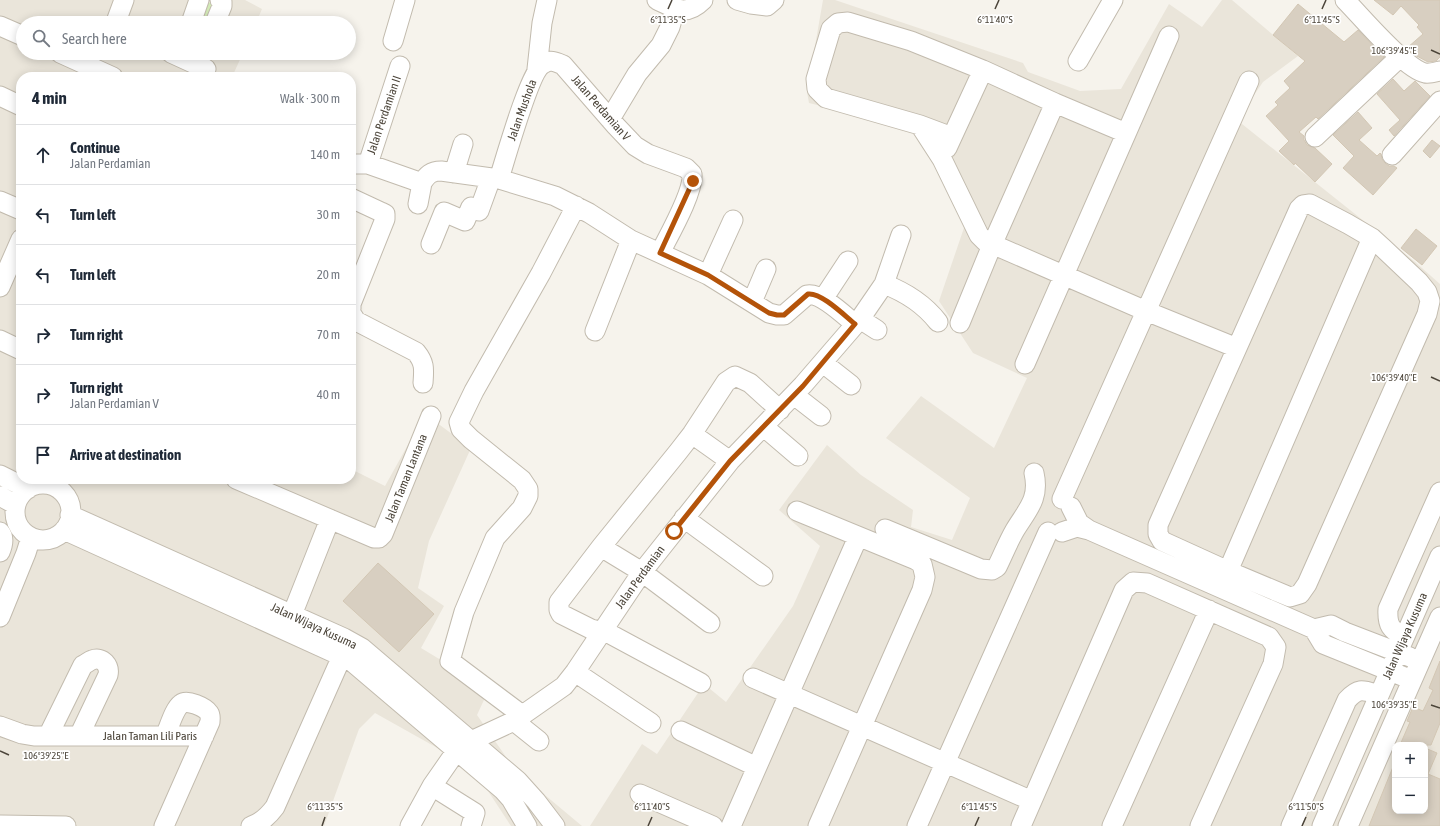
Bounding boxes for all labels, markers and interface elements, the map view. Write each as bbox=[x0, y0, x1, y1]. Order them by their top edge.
text: 6°11'35"S bbox=[650, 14, 686, 25]
text: 6°11'40"S bbox=[977, 14, 1013, 25]
text: 6°11'45"S bbox=[1304, 14, 1340, 25]
search box bbox=[16, 16, 356, 60]
icon: search bbox=[30, 27, 52, 49]
text: Search here bbox=[62, 30, 127, 47]
text: 106°39'45"E bbox=[1372, 45, 1417, 56]
street label: Jalan Perdamian V bbox=[569, 72, 633, 144]
street label: Jalan Perdamian II bbox=[364, 74, 404, 156]
street label: Jalan Mushola bbox=[504, 78, 540, 142]
text: 4 min bbox=[32, 88, 67, 108]
text: Walk · 300 m bbox=[280, 91, 340, 106]
text: Continue bbox=[70, 139, 120, 156]
icon: ahead bbox=[32, 144, 54, 166]
text: 140 m bbox=[311, 147, 340, 162]
text: Jalan Perdamian bbox=[70, 156, 151, 171]
route end bbox=[684, 172, 702, 190]
icon: left bbox=[32, 204, 54, 226]
text: Turn left bbox=[70, 206, 116, 223]
text: 30 m bbox=[317, 207, 340, 222]
icon: left bbox=[32, 264, 54, 286]
text: Turn left bbox=[70, 266, 116, 283]
text: 20 m bbox=[317, 267, 340, 282]
icon: right bbox=[32, 324, 54, 346]
text: Turn right bbox=[70, 326, 123, 343]
text: 70 m bbox=[317, 327, 340, 342]
text: 106°39'40"E bbox=[1372, 372, 1417, 383]
text: Turn right bbox=[70, 379, 123, 396]
icon: right bbox=[32, 384, 54, 406]
text: 40 m bbox=[317, 387, 340, 402]
text: Jalan Perdamian V bbox=[70, 396, 159, 411]
street label: Jalan Taman Lantana bbox=[382, 432, 430, 524]
icon: arrive bbox=[32, 444, 54, 466]
text: Arrive at destination bbox=[70, 446, 181, 463]
route start bbox=[665, 522, 683, 540]
street label: Jalan Perdamian bbox=[612, 543, 668, 611]
street label: Jalan Wijaya Kusuma bbox=[1380, 591, 1430, 681]
street label: Jalan Wijaya Kusuma bbox=[269, 600, 359, 652]
text: 106°39'35"E bbox=[1372, 699, 1417, 710]
street label: Jalan Taman Lili Paris bbox=[103, 729, 197, 743]
map controls bbox=[1392, 742, 1428, 814]
button: + bbox=[1392, 742, 1428, 778]
text: 106°39'25"E bbox=[24, 750, 69, 761]
button: − bbox=[1392, 778, 1428, 814]
text: 6°11'35"S bbox=[307, 801, 343, 812]
text: 6°11'40"S bbox=[634, 801, 670, 812]
text: 6°11'45"S bbox=[961, 801, 997, 812]
text: 6°11'50"S bbox=[1288, 801, 1324, 812]

